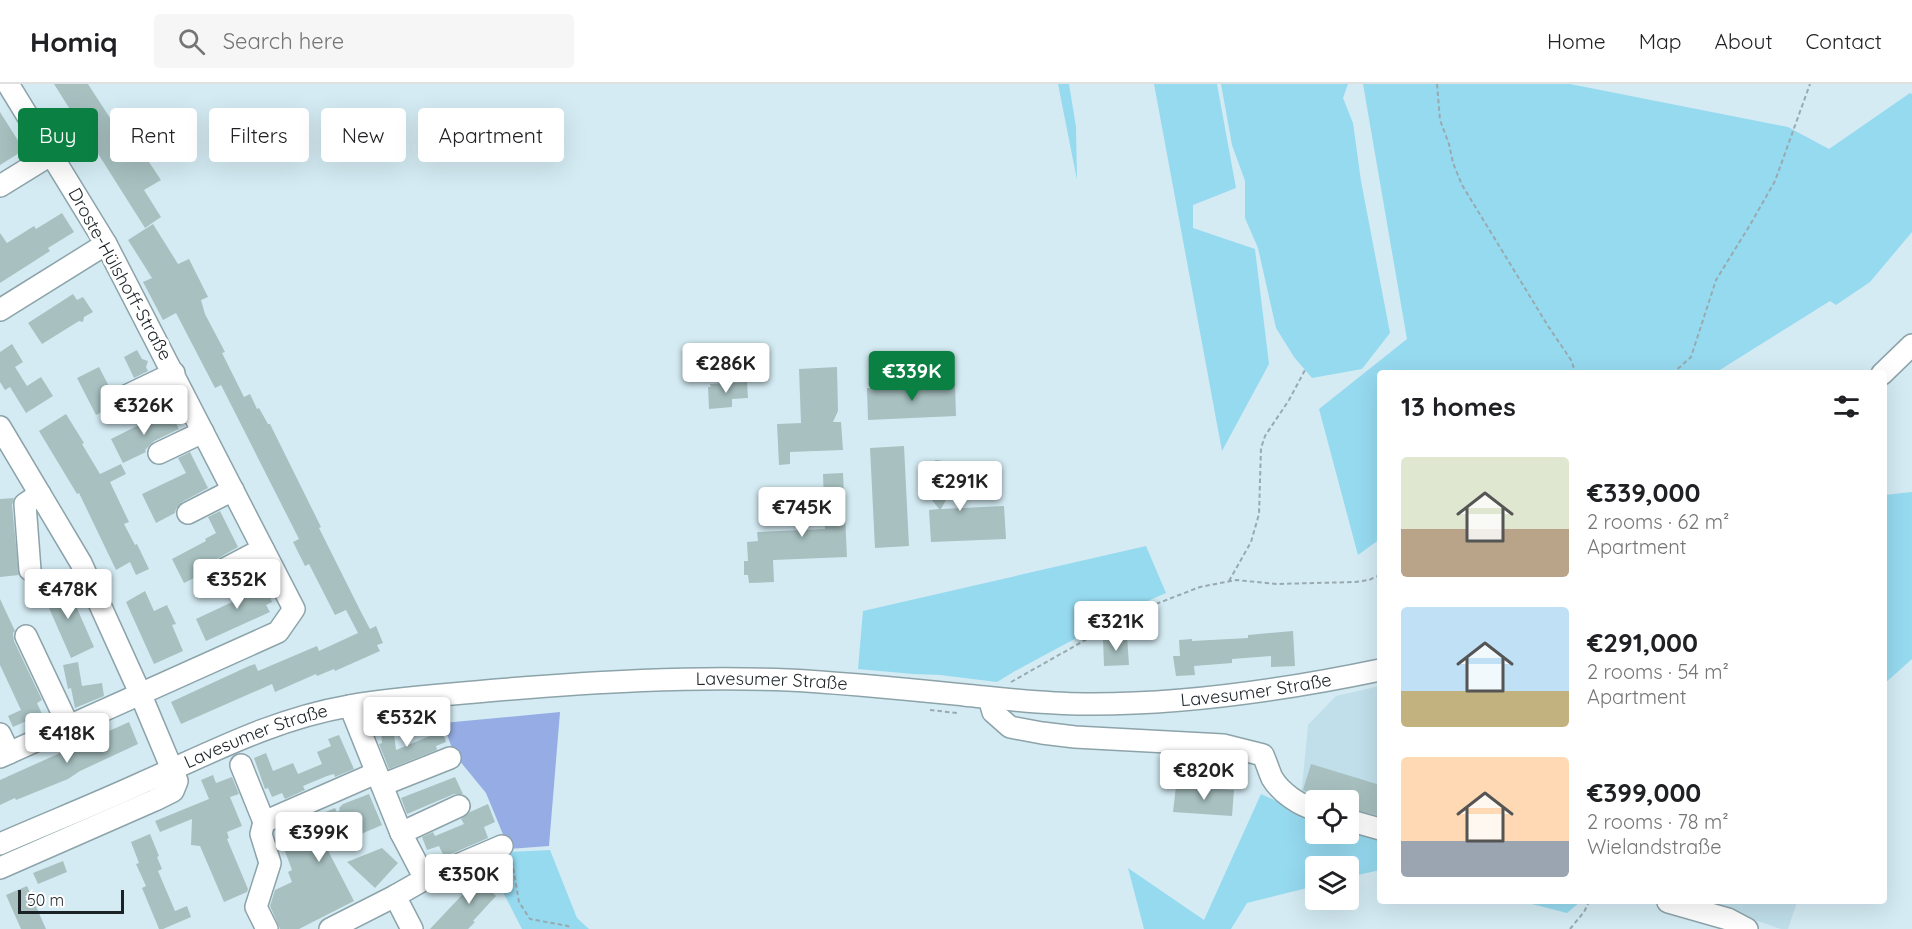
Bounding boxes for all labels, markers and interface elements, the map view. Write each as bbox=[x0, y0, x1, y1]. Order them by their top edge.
search box bbox=[154, 14, 574, 68]
text: Homiq bbox=[30, 24, 118, 59]
icon: search bbox=[175, 25, 208, 58]
text: Search here bbox=[223, 27, 344, 55]
text: Home bbox=[1547, 28, 1606, 54]
text: Map bbox=[1639, 28, 1682, 54]
text: About bbox=[1715, 28, 1773, 54]
text: Contact bbox=[1806, 28, 1882, 54]
chip: Buy bbox=[18, 108, 98, 162]
chip: Rent bbox=[110, 108, 197, 162]
chip: Filters bbox=[209, 108, 309, 162]
chip: New bbox=[321, 108, 406, 162]
chip: Apartment bbox=[418, 108, 564, 162]
street label: Droste-Hülshoff-Straße bbox=[63, 183, 177, 364]
pin: €286K bbox=[684, 343, 768, 394]
text: €286K bbox=[696, 350, 756, 375]
pin: €339K bbox=[870, 351, 954, 402]
text: €339K bbox=[883, 358, 941, 383]
pin: €326K bbox=[102, 385, 186, 436]
text: 13 homes bbox=[1401, 390, 1516, 423]
icon: filters bbox=[1830, 390, 1863, 423]
text: €326K bbox=[115, 392, 173, 417]
pin: €291K bbox=[918, 461, 1002, 512]
text: €291K bbox=[932, 468, 988, 493]
text: €339,000 bbox=[1587, 476, 1701, 509]
icon: home bbox=[1449, 481, 1521, 553]
pin: €745K bbox=[760, 487, 844, 538]
text: €745K bbox=[772, 494, 832, 519]
text: 2 rooms · 62 m² bbox=[1587, 509, 1729, 534]
text: Apartment bbox=[1587, 534, 1687, 559]
pin: €352K bbox=[195, 559, 279, 610]
text: €352K bbox=[207, 566, 267, 591]
pin: €478K bbox=[26, 569, 110, 620]
text: €478K bbox=[39, 576, 97, 601]
pin: €321K bbox=[1074, 601, 1158, 652]
text: €321K bbox=[1088, 608, 1144, 633]
text: €291,000 bbox=[1587, 626, 1698, 659]
icon: home bbox=[1449, 631, 1521, 703]
text: 2 rooms · 54 m² bbox=[1587, 659, 1729, 684]
street label: Lavesumer Straße bbox=[695, 667, 848, 695]
street label: Lavesumer Straße bbox=[1179, 668, 1333, 711]
text: Apartment bbox=[1587, 684, 1687, 709]
pin: €532K bbox=[365, 697, 449, 748]
street label: Lavesumer Straße bbox=[180, 699, 330, 773]
text: €532K bbox=[377, 704, 437, 729]
pin: €418K bbox=[25, 713, 109, 764]
text: €418K bbox=[39, 720, 95, 745]
pin: €820K bbox=[1162, 750, 1246, 801]
text: €820K bbox=[1174, 757, 1234, 782]
text: €399,000 bbox=[1587, 776, 1701, 809]
icon: home bbox=[1449, 781, 1521, 853]
map controls bbox=[1305, 790, 1359, 910]
button: locate bbox=[1305, 790, 1359, 844]
text: 2 rooms · 78 m² bbox=[1587, 809, 1729, 834]
pin: €399K bbox=[277, 812, 361, 863]
text: €399K bbox=[289, 819, 349, 844]
text: Wielandstraße bbox=[1587, 834, 1721, 859]
pin: €350K bbox=[427, 854, 511, 905]
button: layers bbox=[1305, 856, 1359, 910]
text: €350K bbox=[439, 861, 499, 886]
scale bar bbox=[18, 887, 124, 914]
text: 50 m bbox=[27, 890, 64, 910]

